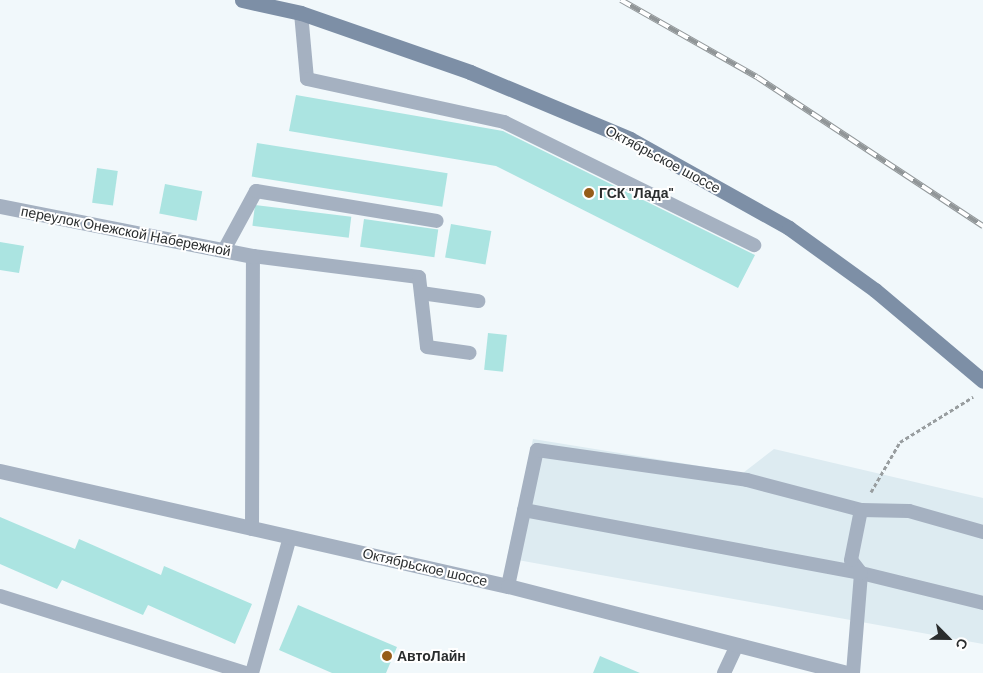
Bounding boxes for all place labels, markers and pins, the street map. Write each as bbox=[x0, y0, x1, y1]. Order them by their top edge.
place label: ГСК "Лада" bbox=[599, 185, 674, 201]
marker: ГСК "Лада" bbox=[583, 187, 595, 199]
place label: АвтоЛайн bbox=[397, 648, 466, 664]
marker: АвтоЛайн bbox=[381, 650, 393, 662]

